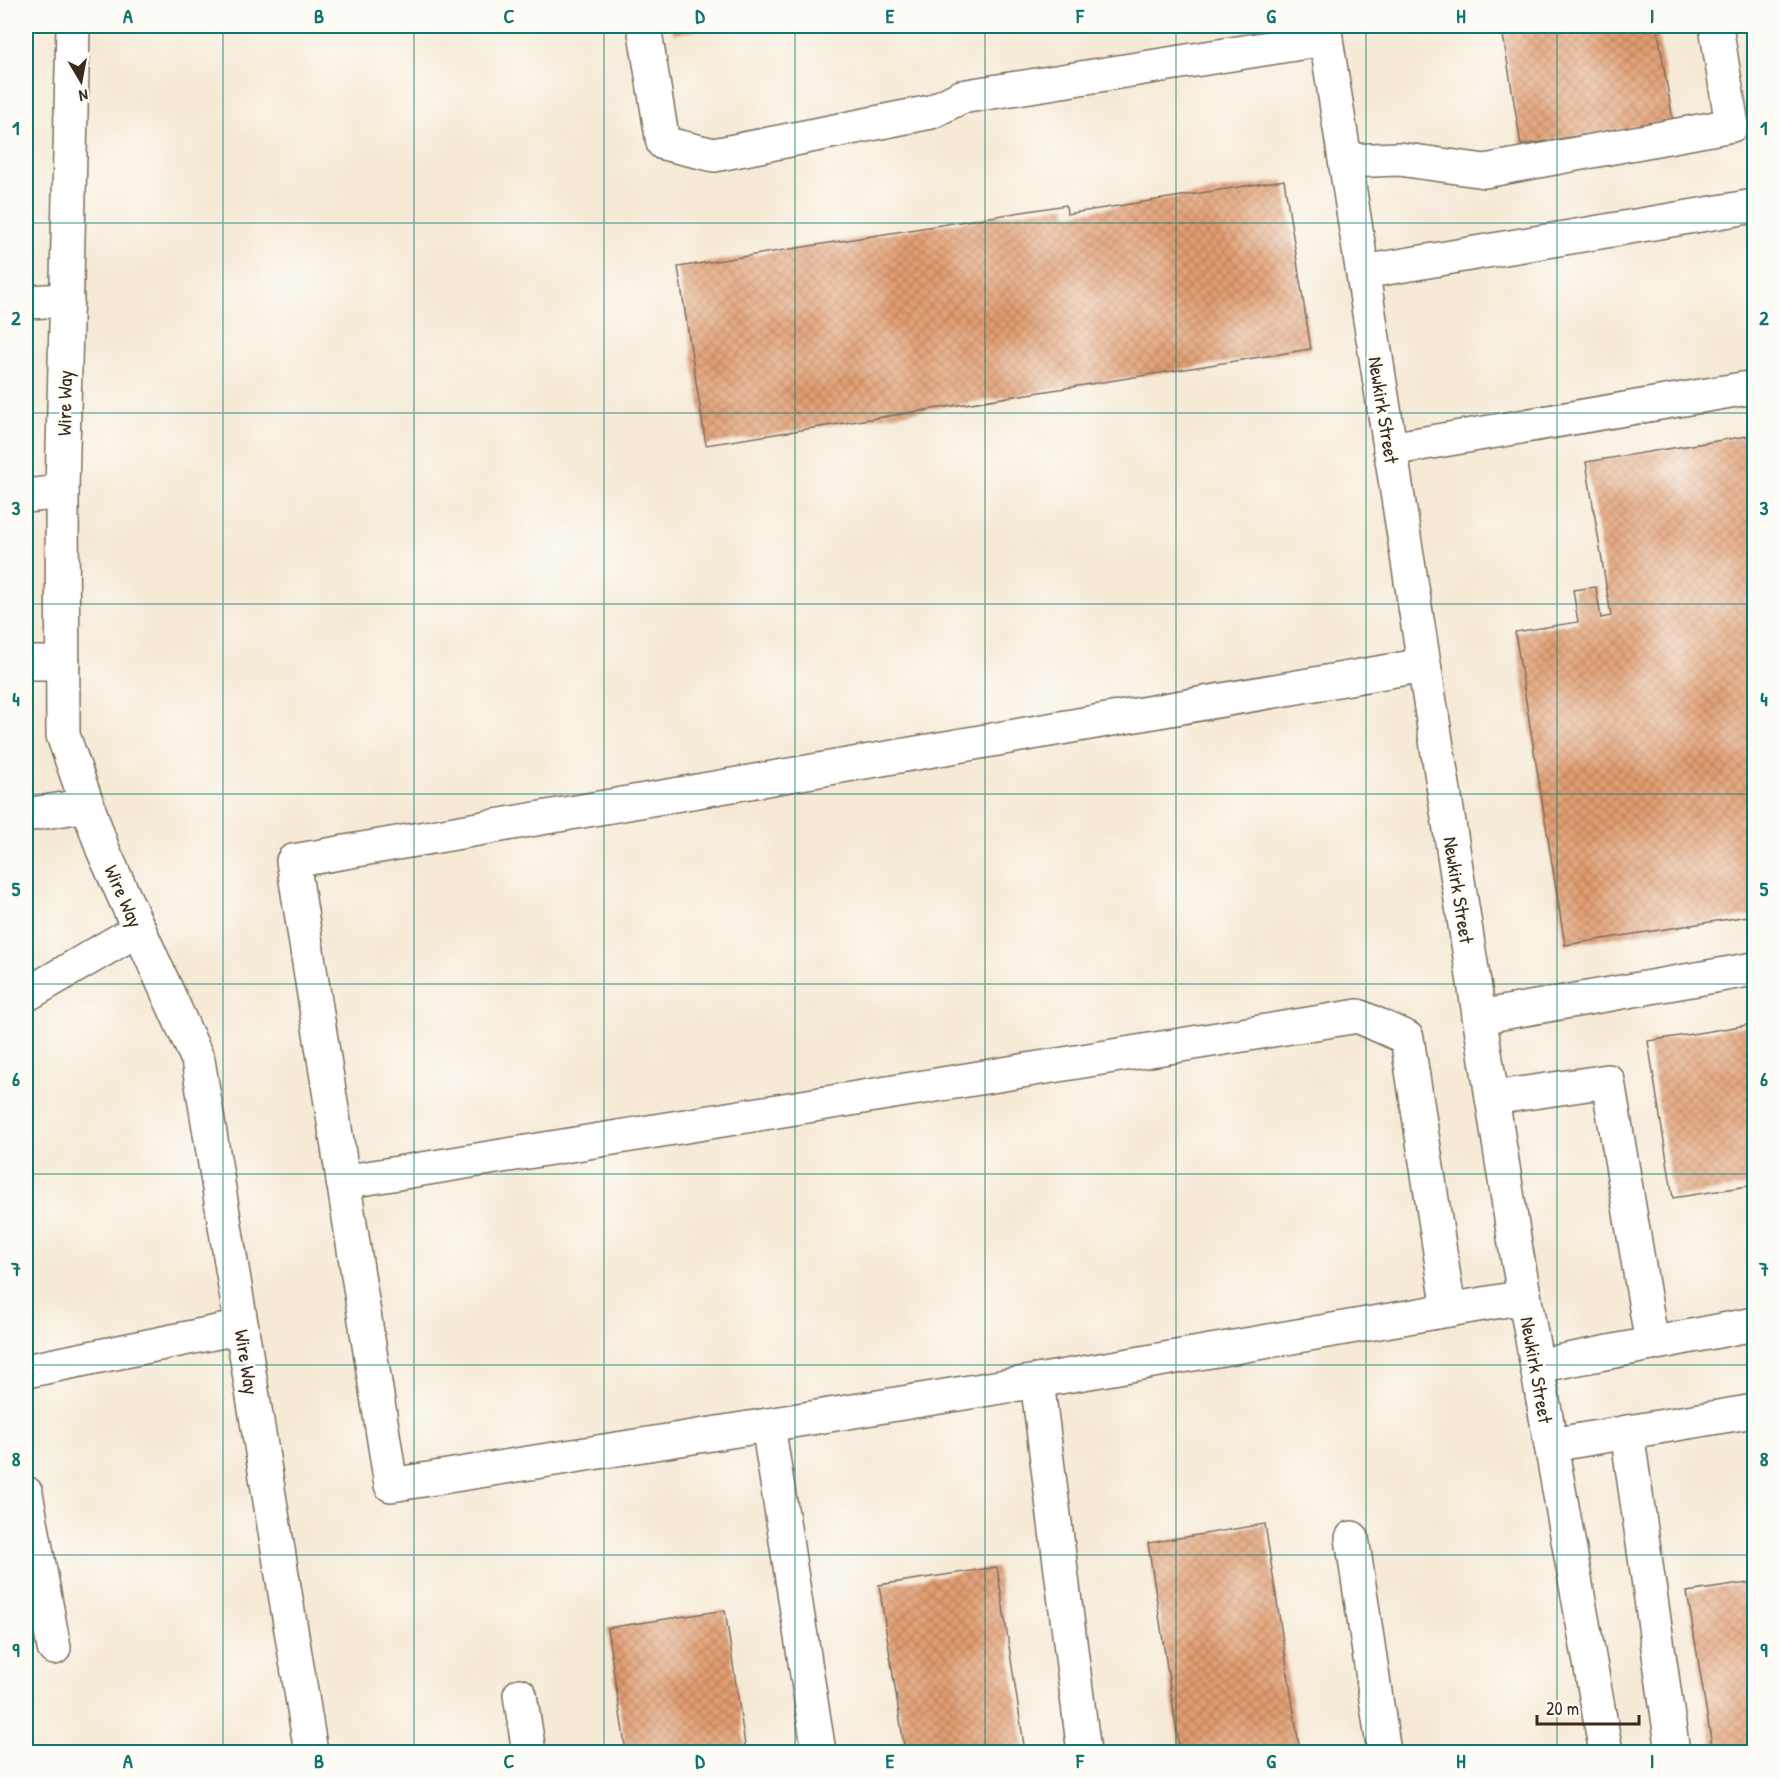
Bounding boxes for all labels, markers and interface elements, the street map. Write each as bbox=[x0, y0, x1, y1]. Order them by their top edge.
text: A bbox=[123, 2, 133, 29]
text: B bbox=[314, 2, 324, 29]
text: C bbox=[504, 2, 515, 29]
text: D bbox=[695, 2, 705, 29]
text: E bbox=[886, 2, 895, 29]
text: F bbox=[1075, 2, 1085, 29]
text: G bbox=[1266, 2, 1276, 29]
text: H bbox=[1456, 2, 1466, 29]
text: I bbox=[1650, 2, 1654, 29]
north arrow bbox=[51, 51, 111, 111]
text: N bbox=[77, 84, 90, 107]
text: 1 bbox=[12, 114, 20, 141]
text: 1 bbox=[1760, 114, 1768, 141]
text: 2 bbox=[11, 304, 21, 331]
text: 2 bbox=[1759, 304, 1769, 331]
street label: Newkirk Street bbox=[1362, 355, 1406, 466]
street label: Wire Way bbox=[50, 370, 78, 436]
text: 3 bbox=[12, 494, 21, 521]
text: 3 bbox=[1760, 494, 1769, 521]
text: 4 bbox=[12, 685, 20, 712]
text: 4 bbox=[1760, 685, 1768, 712]
street label: Newkirk Street bbox=[1437, 835, 1481, 946]
street label: Wire Way bbox=[98, 861, 150, 931]
text: 5 bbox=[12, 875, 21, 902]
text: 5 bbox=[1760, 875, 1769, 902]
text: 6 bbox=[12, 1065, 20, 1092]
text: 6 bbox=[1760, 1065, 1768, 1092]
text: 7 bbox=[10, 1255, 21, 1282]
text: 7 bbox=[1758, 1255, 1769, 1282]
street label: Newkirk Street bbox=[1514, 1315, 1560, 1427]
street label: Wire Way bbox=[229, 1327, 265, 1397]
text: 8 bbox=[12, 1445, 21, 1472]
text: 8 bbox=[1760, 1445, 1769, 1472]
text: 9 bbox=[12, 1636, 20, 1663]
text: 9 bbox=[1760, 1636, 1768, 1663]
scale bar bbox=[1537, 1688, 1639, 1726]
text: 20 m bbox=[1546, 1696, 1579, 1721]
text: A bbox=[123, 1747, 133, 1774]
text: B bbox=[314, 1747, 324, 1774]
text: C bbox=[504, 1747, 515, 1774]
text: D bbox=[695, 1747, 705, 1774]
text: E bbox=[886, 1747, 895, 1774]
text: F bbox=[1075, 1747, 1085, 1774]
text: G bbox=[1266, 1747, 1276, 1774]
text: H bbox=[1456, 1747, 1466, 1774]
text: I bbox=[1650, 1747, 1654, 1774]

